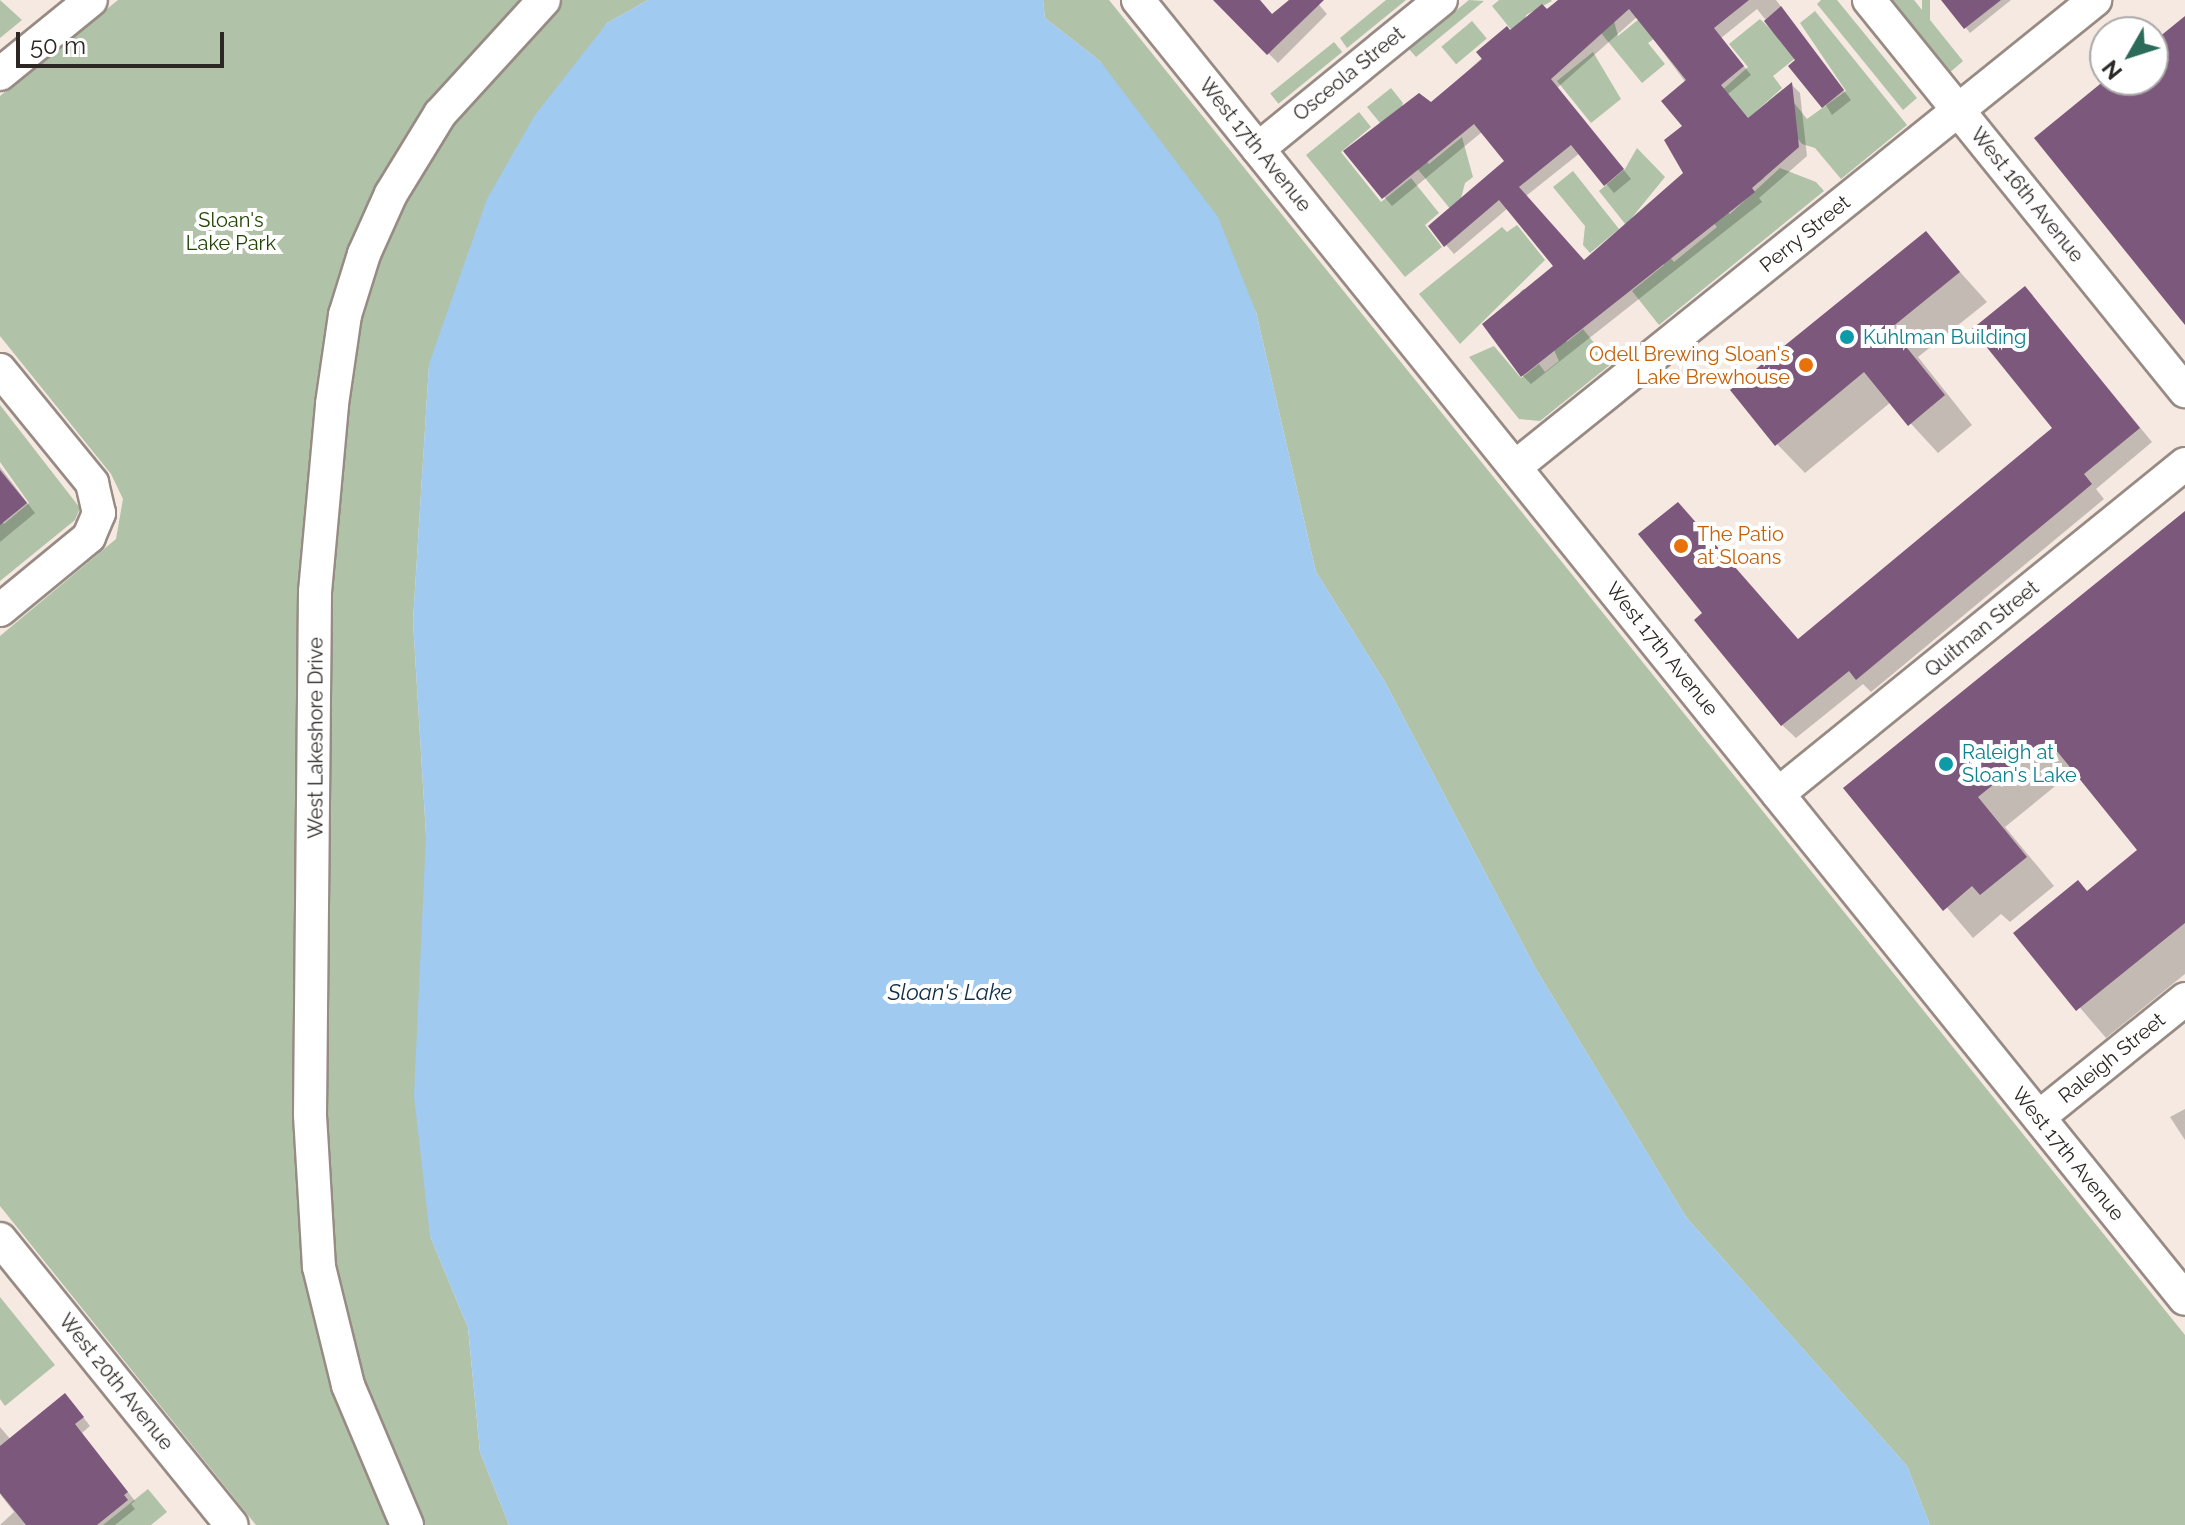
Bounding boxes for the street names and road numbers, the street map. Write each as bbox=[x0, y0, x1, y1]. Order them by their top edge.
street label: Osceola Street bbox=[1289, 22, 1409, 126]
street label: West 17th Avenue bbox=[1194, 73, 1316, 217]
street label: West 16th Avenue bbox=[1965, 123, 2089, 267]
street label: Perry Street bbox=[1755, 190, 1855, 278]
street label: Quitman Street bbox=[1920, 576, 2044, 682]
street label: West 17th Avenue bbox=[1601, 577, 1723, 721]
street label: West Lakeshore Drive bbox=[304, 637, 328, 839]
street label: Raleigh Street bbox=[2054, 1008, 2170, 1108]
street label: West 17th Avenue bbox=[2007, 1082, 2129, 1226]
street label: West 20th Avenue bbox=[53, 1309, 179, 1455]

